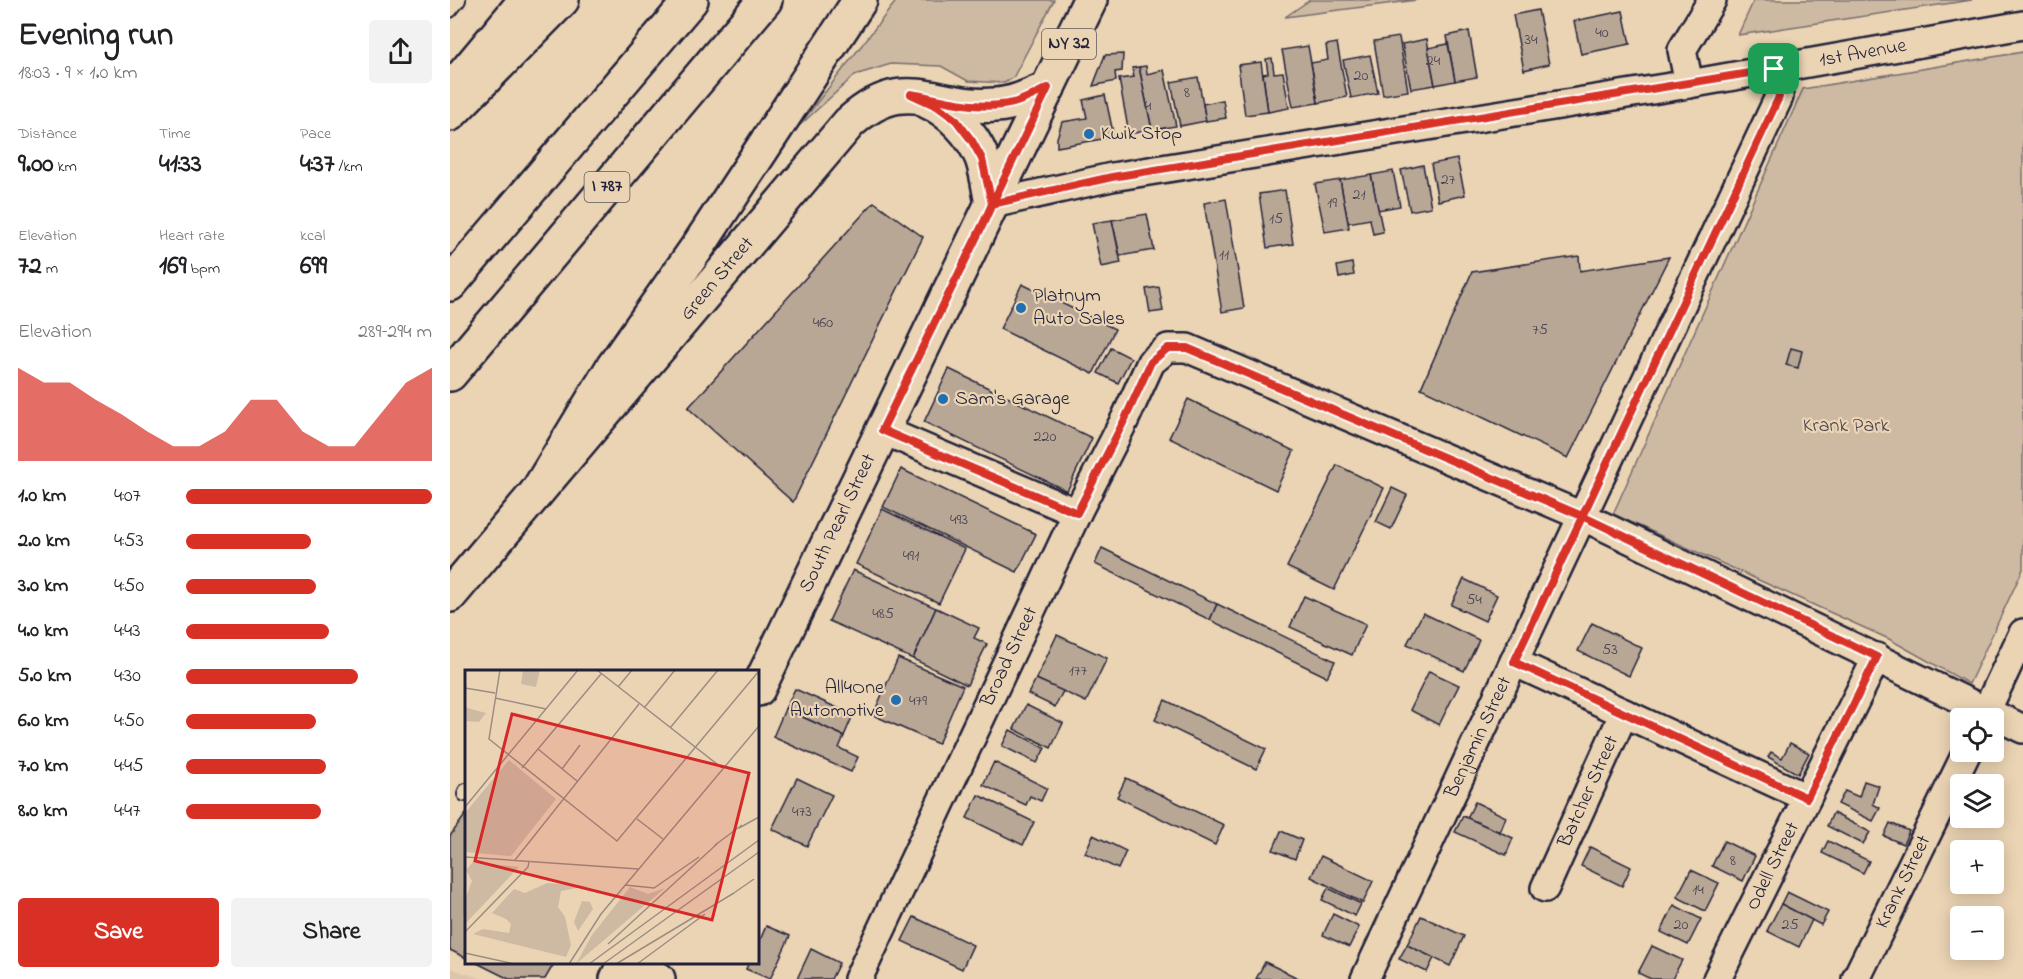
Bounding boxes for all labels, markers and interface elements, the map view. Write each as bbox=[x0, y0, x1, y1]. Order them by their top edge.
text: Evening run bbox=[18, 12, 173, 60]
button: share bbox=[369, 20, 432, 83]
house number: 40 bbox=[1595, 21, 1609, 45]
house number: 34 bbox=[1524, 28, 1538, 52]
road number: NY 32 bbox=[1042, 29, 1096, 59]
street label: 1st Avenue bbox=[1817, 31, 1909, 75]
pin bbox=[1748, 43, 1799, 94]
house number: 24 bbox=[1426, 49, 1441, 73]
icon: arrive bbox=[1757, 52, 1790, 85]
text: 18:03 · 9 × 1.0 km bbox=[18, 59, 138, 88]
house number: 20 bbox=[1354, 64, 1369, 88]
house number: 8 bbox=[1184, 81, 1190, 105]
house number: 4 bbox=[1145, 94, 1152, 118]
place label: Kwik Stop bbox=[1101, 120, 1182, 149]
text: Distance bbox=[18, 122, 77, 146]
text: Time bbox=[159, 122, 191, 146]
text: Pace bbox=[300, 122, 331, 146]
marker: Kwik Stop bbox=[1082, 127, 1096, 141]
text: 9.00 bbox=[18, 146, 54, 184]
text: 41:33 bbox=[159, 146, 202, 184]
text: 4:37 bbox=[300, 146, 334, 184]
text: km bbox=[54, 155, 77, 179]
text: /km bbox=[334, 155, 363, 179]
house number: 27 bbox=[1441, 168, 1456, 192]
road number: I 787 bbox=[584, 172, 630, 202]
house number: 21 bbox=[1352, 183, 1366, 207]
house number: 19 bbox=[1327, 191, 1337, 215]
house number: 15 bbox=[1269, 207, 1283, 231]
text: Elevation bbox=[18, 224, 77, 248]
text: Heart rate bbox=[159, 224, 225, 248]
text: kcal bbox=[300, 224, 325, 248]
street label: Green Street bbox=[673, 230, 761, 327]
house number: 11 bbox=[1219, 243, 1229, 267]
text: 72 bbox=[18, 248, 42, 286]
text: 169 bbox=[159, 248, 187, 286]
text: 699 bbox=[300, 248, 327, 286]
text: m bbox=[42, 257, 58, 281]
text: bpm bbox=[187, 257, 220, 281]
place label: Platnym Auto Sales bbox=[1033, 282, 1125, 334]
marker: Platnym Auto Sales bbox=[1014, 301, 1028, 315]
house number: 460 bbox=[813, 311, 833, 335]
text: Elevation bbox=[18, 318, 92, 347]
text: 289–294 m bbox=[358, 318, 432, 347]
house number: 75 bbox=[1532, 318, 1548, 342]
place label: Sam's Garage bbox=[955, 385, 1070, 415]
marker: Sam's Garage bbox=[936, 392, 950, 406]
park label: Krank Park bbox=[1803, 412, 1889, 441]
house number: 220 bbox=[1034, 425, 1056, 449]
street label: South Pearl Street bbox=[792, 449, 884, 598]
text: 1.0 km bbox=[18, 482, 66, 511]
text: 4:07 bbox=[114, 482, 141, 511]
house number: 493 bbox=[950, 508, 968, 532]
text: 2.0 km bbox=[18, 527, 70, 556]
text: 4:53 bbox=[114, 527, 144, 556]
house number: 491 bbox=[903, 544, 919, 568]
text: 3.0 km bbox=[18, 572, 68, 601]
text: 4:50 bbox=[114, 572, 144, 601]
house number: 54 bbox=[1466, 588, 1482, 612]
house number: 485 bbox=[872, 602, 894, 626]
street label: Broad Street bbox=[973, 602, 1046, 713]
text: 4.0 km bbox=[18, 617, 68, 646]
text: 4:43 bbox=[114, 617, 140, 646]
house number: 53 bbox=[1602, 638, 1618, 662]
house number: 177 bbox=[1069, 659, 1088, 683]
text: 5.0 km bbox=[18, 662, 71, 691]
text: 4:30 bbox=[114, 662, 141, 691]
inset map bbox=[465, 670, 759, 964]
street label: Benjamin Street bbox=[1437, 671, 1520, 804]
place label: All4One Automotive bbox=[790, 674, 884, 726]
house number: 479 bbox=[909, 689, 927, 713]
marker: All4One Automotive bbox=[889, 693, 903, 707]
text: 6.0 km bbox=[18, 707, 69, 736]
text: 4:50 bbox=[114, 707, 144, 736]
map controls bbox=[1950, 708, 2004, 960]
button: locate bbox=[1950, 708, 2004, 762]
street label: Batcher Street bbox=[1550, 730, 1627, 853]
text: 7.0 km bbox=[18, 752, 68, 781]
text: 4:45 bbox=[114, 752, 144, 781]
button: layers bbox=[1950, 774, 2004, 828]
text: 8.0 km bbox=[18, 797, 68, 826]
text: 4:47 bbox=[114, 797, 140, 826]
house number: 473 bbox=[792, 800, 812, 824]
street label: Odell Street bbox=[1739, 817, 1807, 915]
street label: Krank Street bbox=[1868, 830, 1939, 934]
button: + bbox=[1950, 840, 2004, 894]
house number: 8 bbox=[1730, 849, 1736, 873]
house number: 14 bbox=[1692, 878, 1704, 902]
button: Save bbox=[18, 898, 219, 967]
button: Share bbox=[231, 898, 432, 967]
button: − bbox=[1950, 906, 2004, 960]
house number: 20 bbox=[1674, 913, 1689, 937]
house number: 25 bbox=[1781, 913, 1799, 937]

